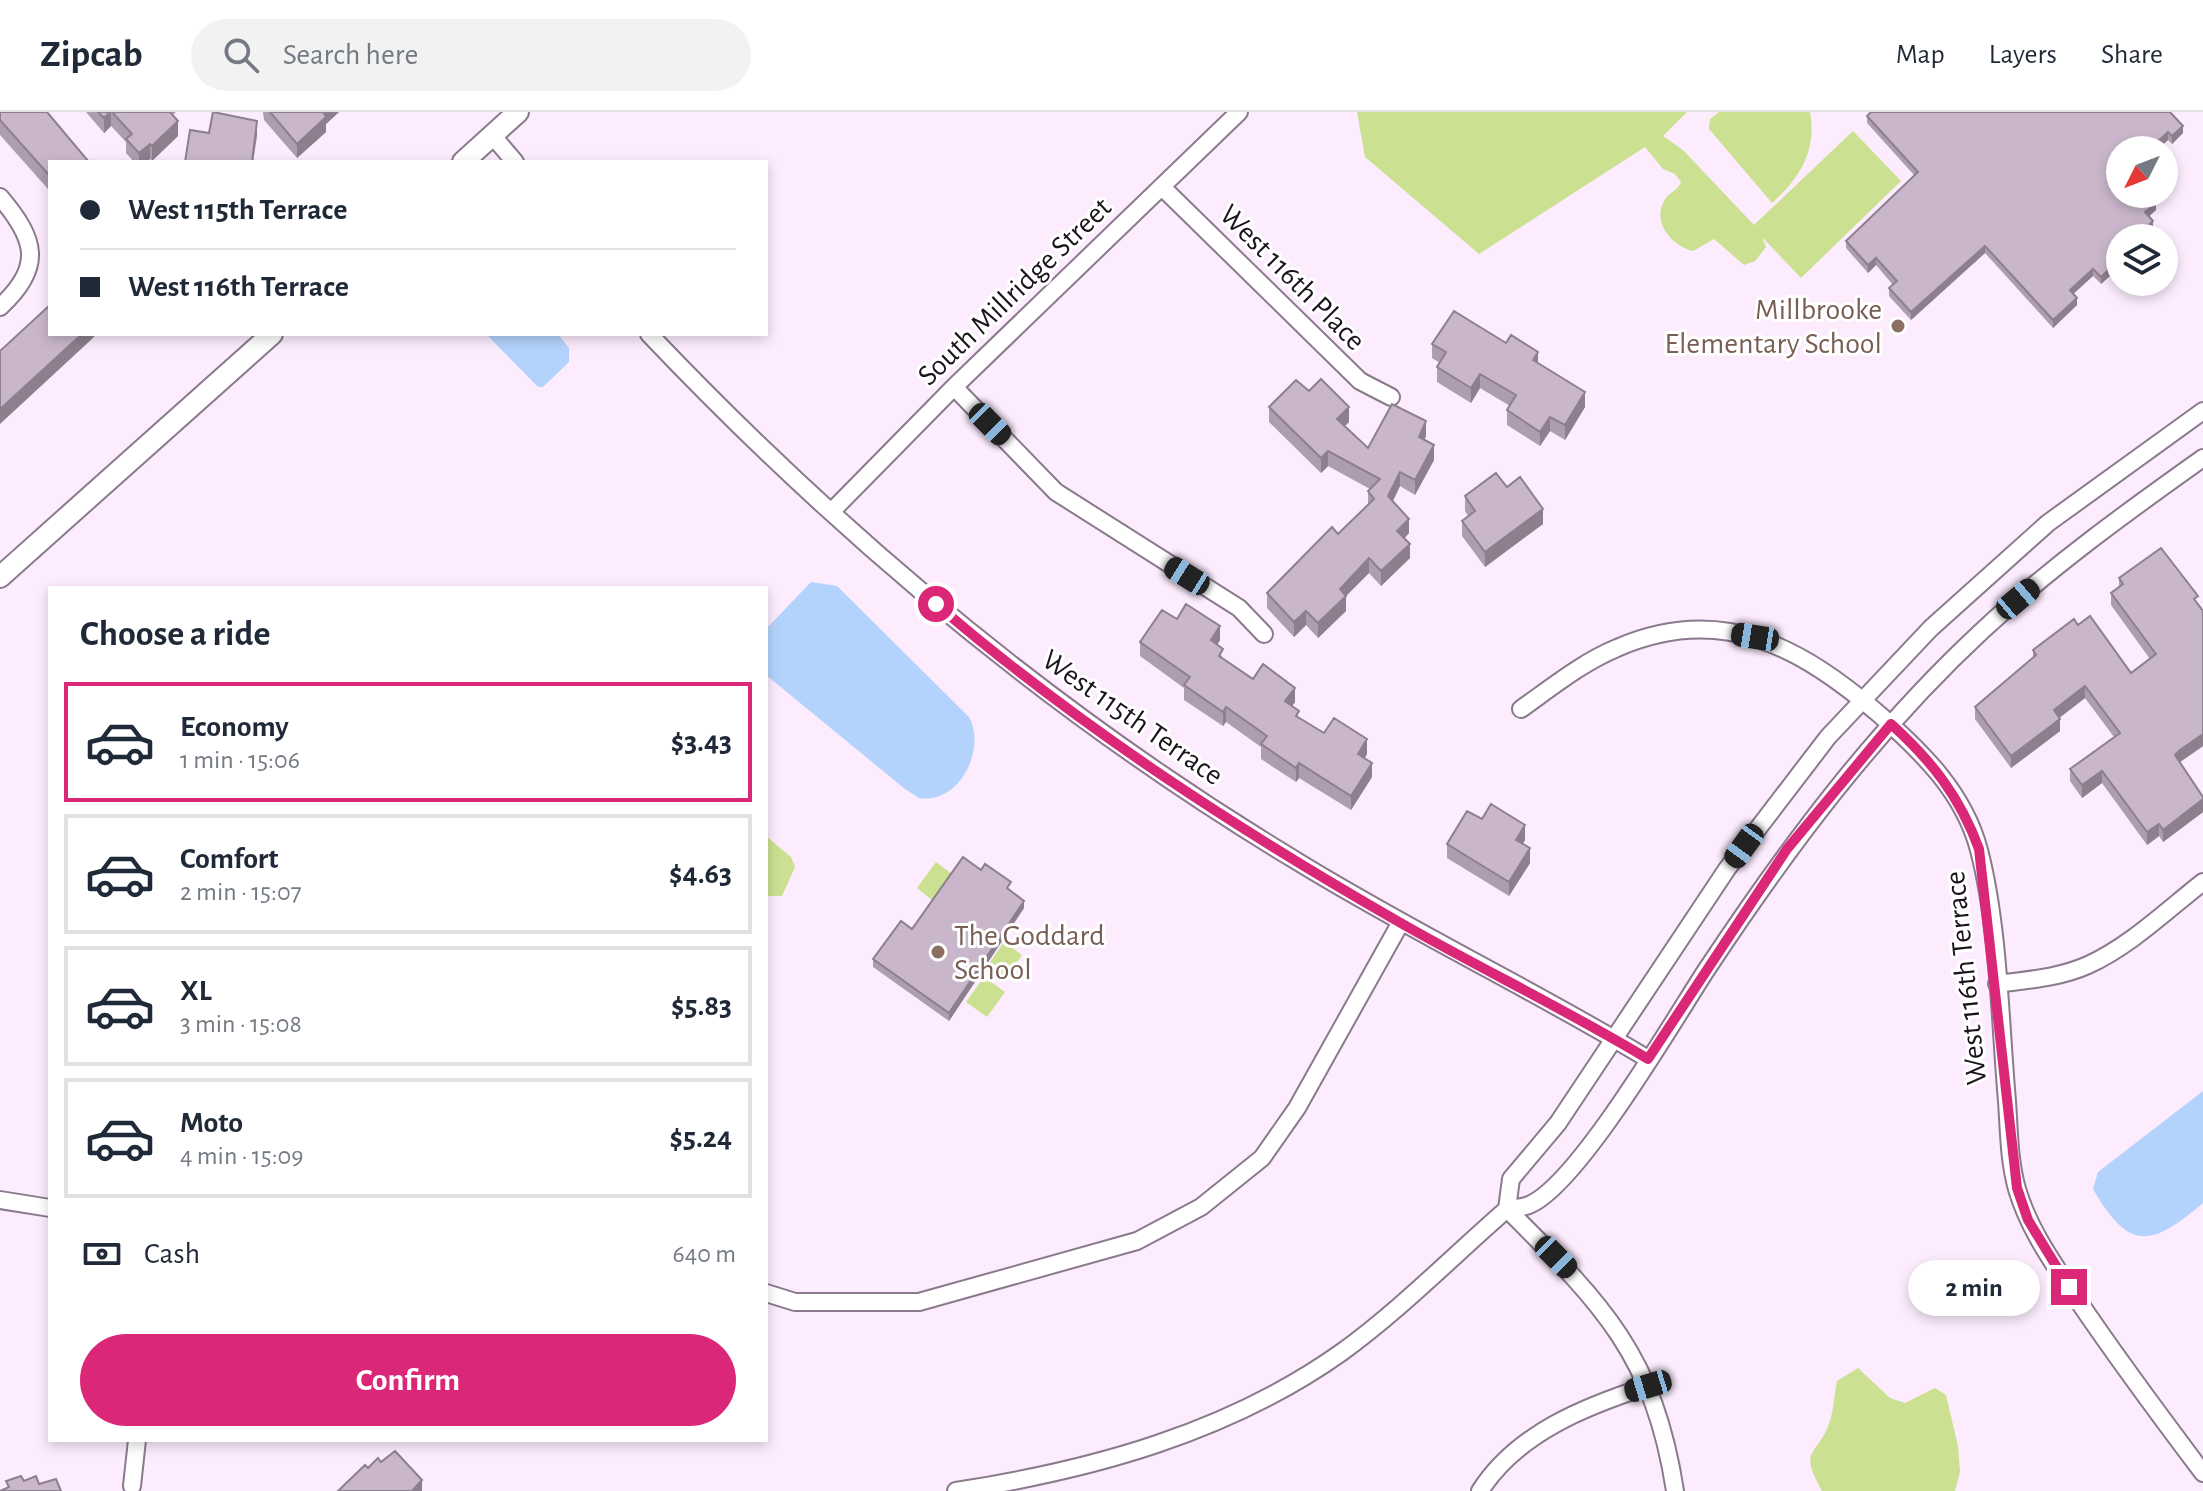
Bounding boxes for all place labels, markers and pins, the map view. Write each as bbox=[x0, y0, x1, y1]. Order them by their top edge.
place label: Millbrooke Elementary School bbox=[1665, 295, 1882, 359]
marker: Millbrooke Elementary School bbox=[1889, 317, 1907, 335]
place label: The Goddard School bbox=[954, 921, 1105, 985]
marker: The Goddard School bbox=[929, 943, 947, 961]

